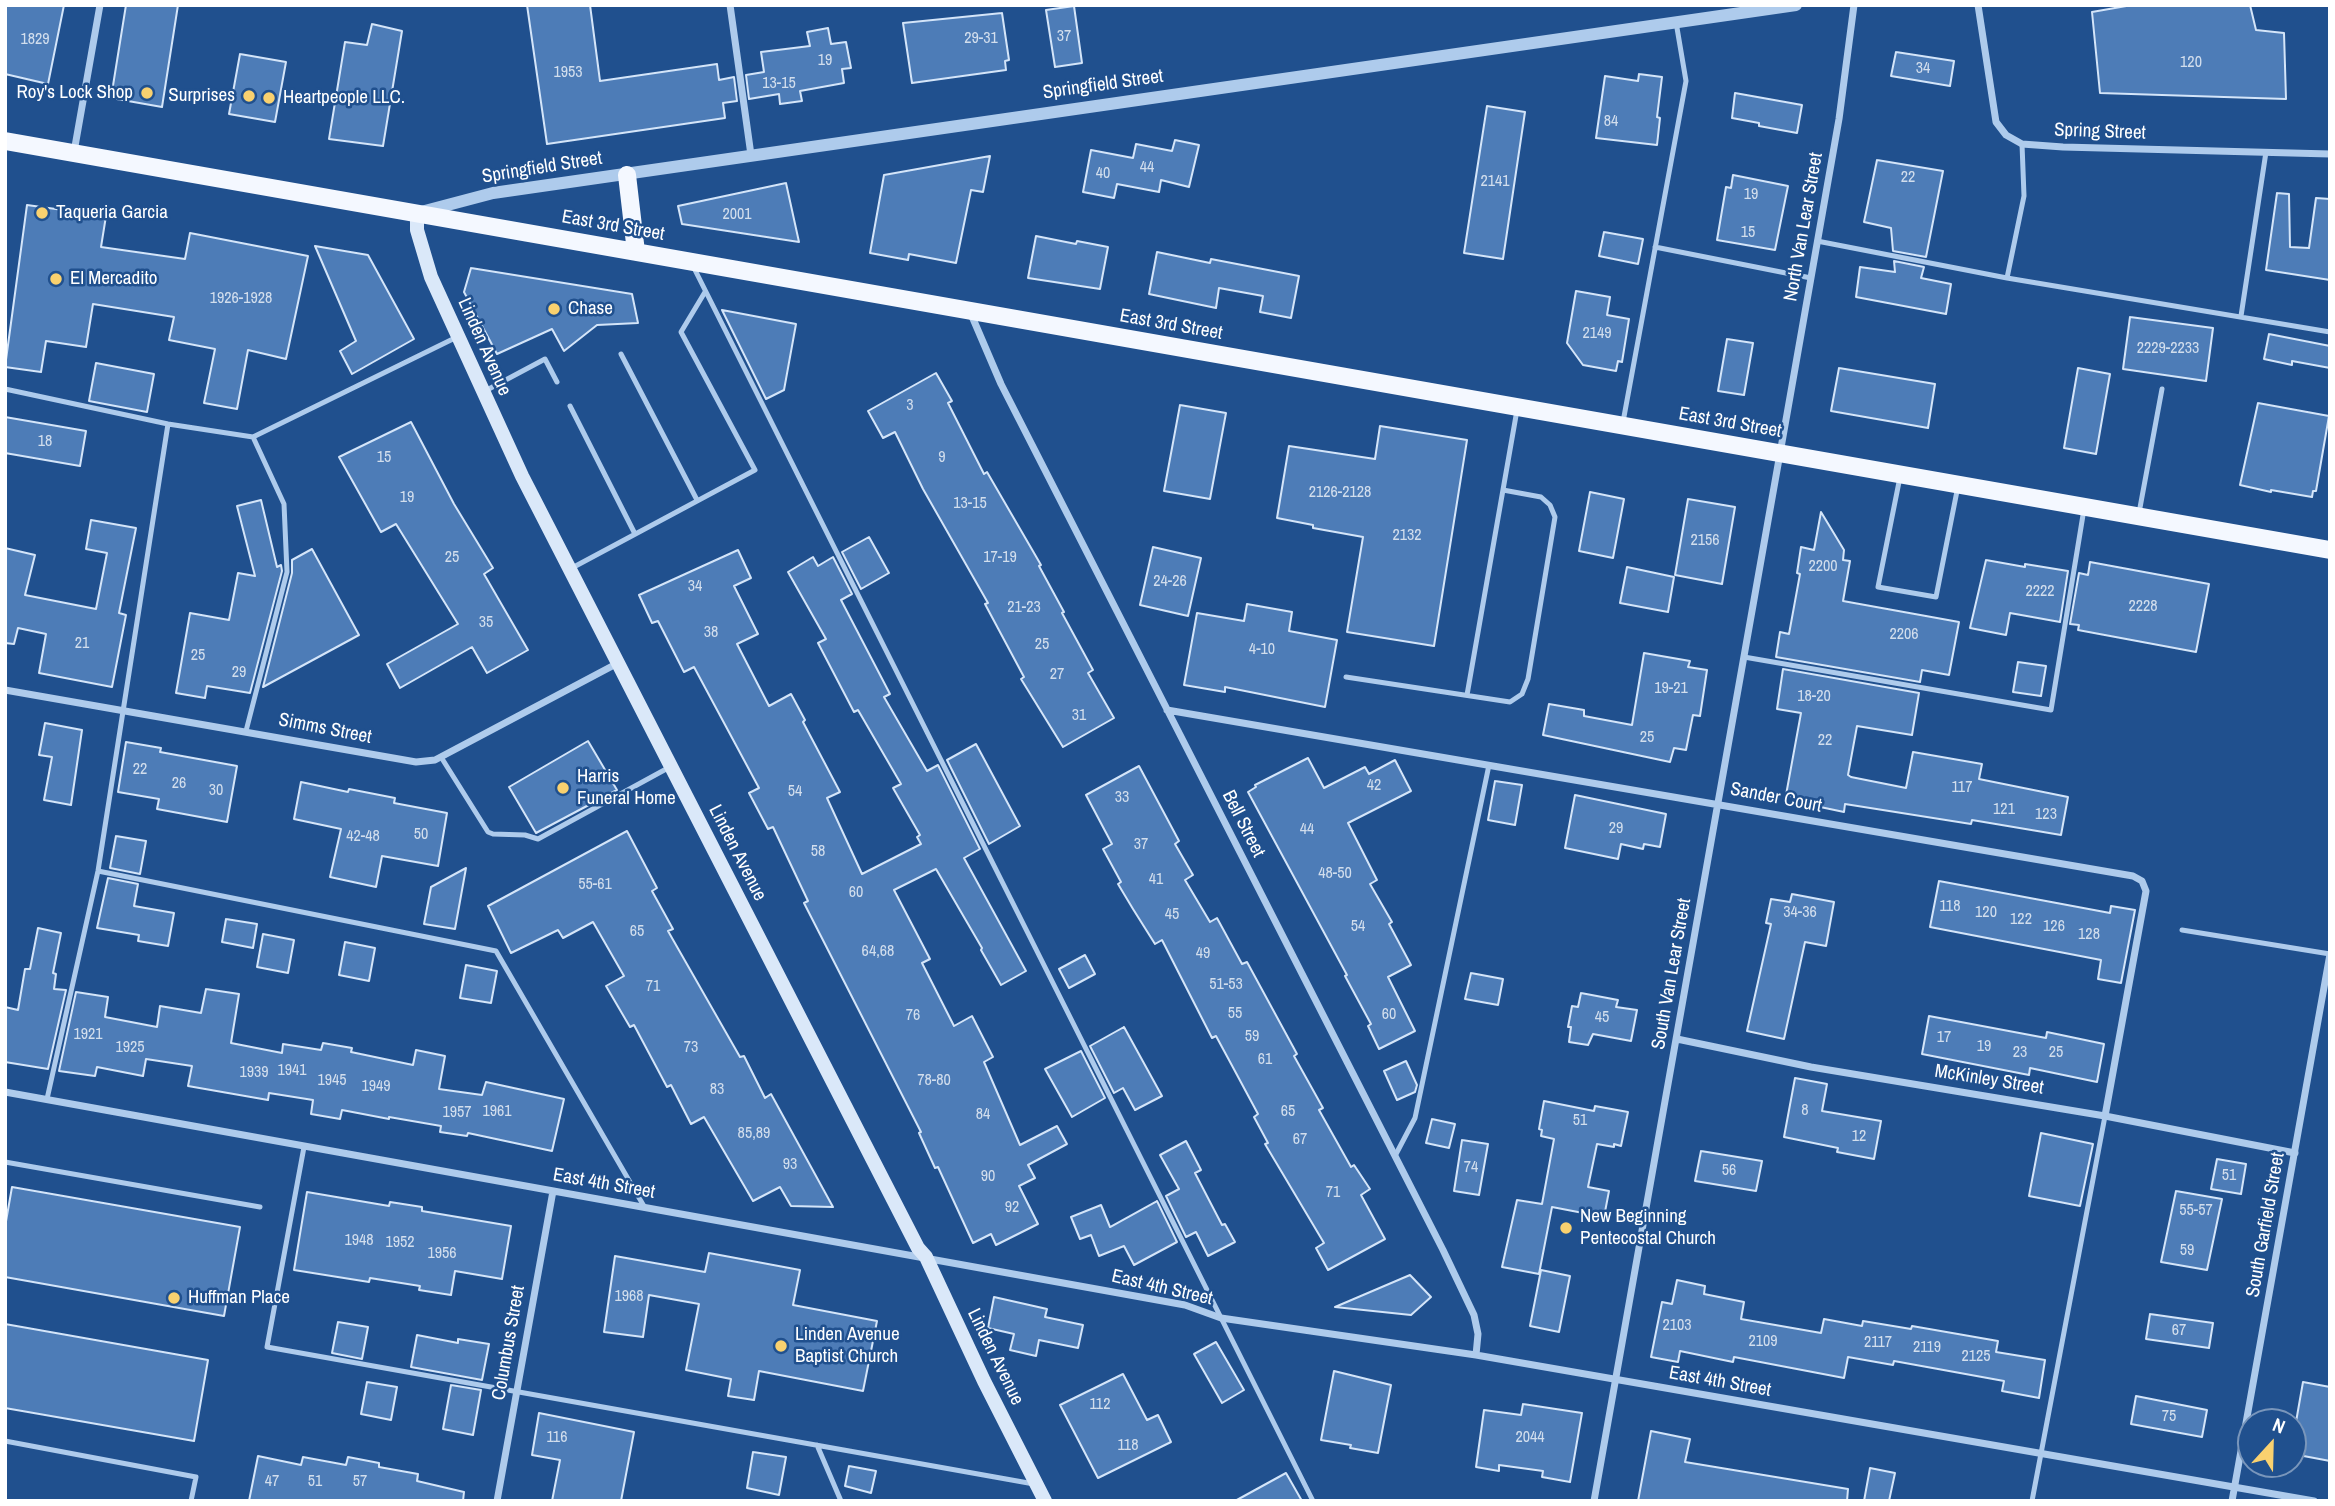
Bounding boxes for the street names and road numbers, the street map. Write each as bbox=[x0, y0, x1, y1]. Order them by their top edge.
street label: Springfield Street bbox=[1041, 65, 1165, 105]
street label: Spring Street bbox=[2054, 119, 2146, 145]
street label: Springfield Street bbox=[480, 147, 604, 189]
street label: North Van Lear Street bbox=[1780, 151, 1828, 303]
street label: East 3rd Street bbox=[560, 206, 666, 246]
street label: Linden Avenue bbox=[452, 295, 516, 399]
street label: East 3rd Street bbox=[1118, 305, 1224, 345]
street label: East 3rd Street bbox=[1677, 403, 1783, 443]
street label: Simms Street bbox=[277, 709, 373, 749]
street label: Sander Court bbox=[1728, 778, 1824, 818]
street label: Bell Street bbox=[1217, 787, 1269, 861]
street label: Linden Avenue bbox=[703, 801, 771, 905]
street label: South Van Lear Street bbox=[1647, 897, 1697, 1051]
street label: McKinley Street bbox=[1933, 1060, 2045, 1100]
street label: South Garfield Street bbox=[2242, 1151, 2290, 1299]
street label: East 4th Street bbox=[551, 1164, 657, 1204]
street label: East 4th Street bbox=[1109, 1265, 1215, 1311]
street label: Columbus Street bbox=[488, 1284, 530, 1402]
street label: Linden Avenue bbox=[962, 1305, 1028, 1409]
street label: East 4th Street bbox=[1667, 1362, 1773, 1402]

